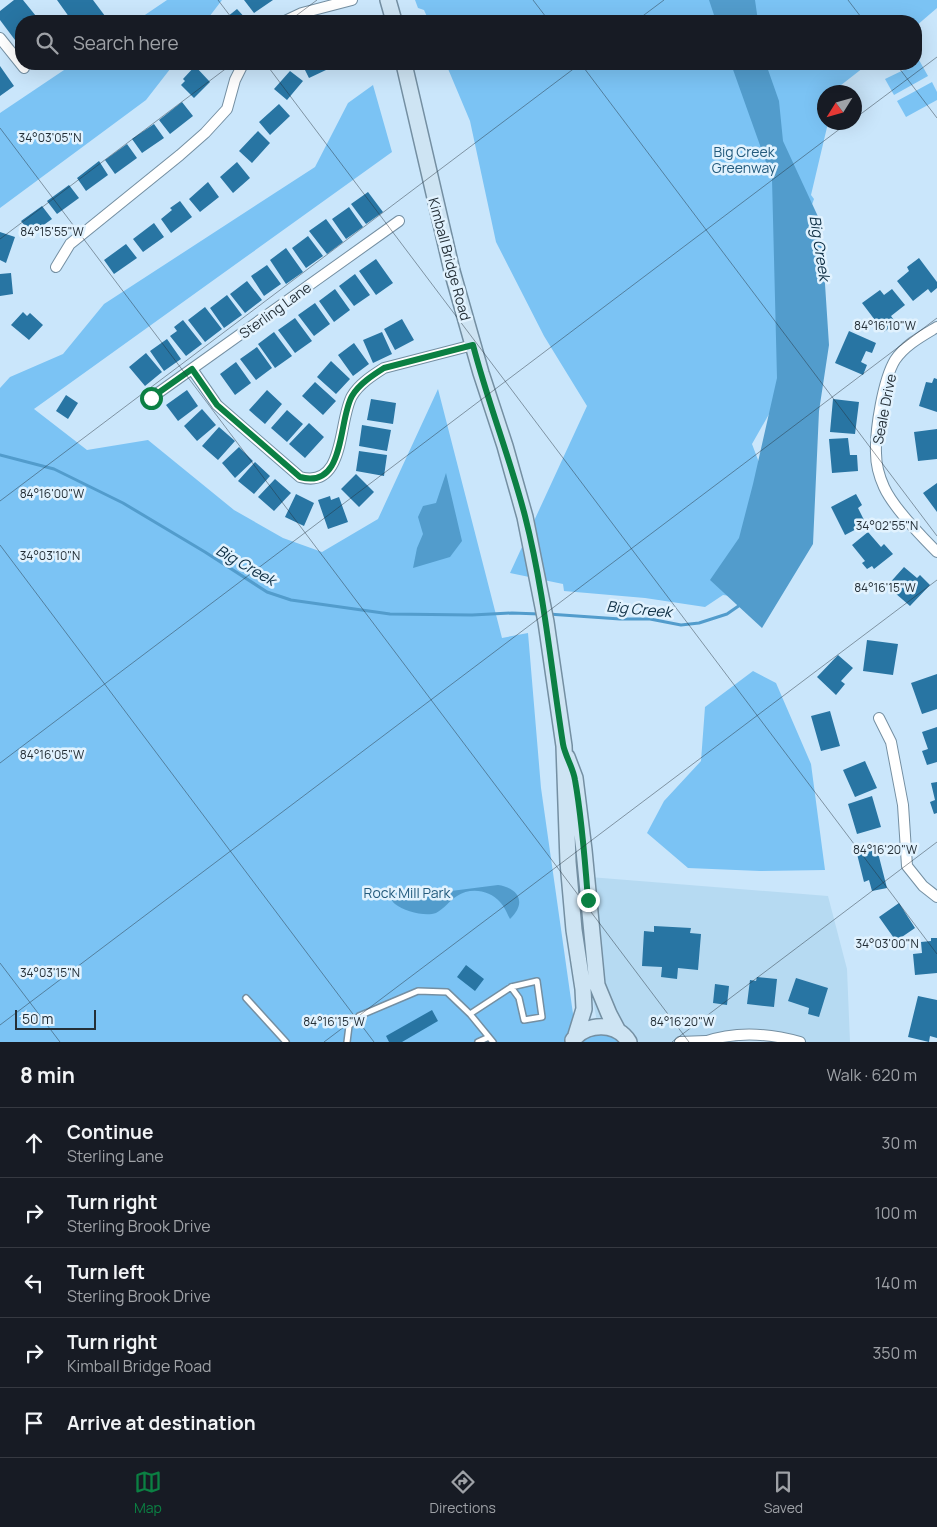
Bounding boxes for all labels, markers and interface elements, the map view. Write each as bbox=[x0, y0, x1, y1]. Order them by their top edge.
search box bbox=[15, 15, 922, 70]
icon: search bbox=[33, 29, 61, 57]
text: Search here bbox=[73, 30, 179, 56]
north arrow bbox=[817, 85, 862, 130]
text: 34°03'05"N bbox=[19, 129, 81, 146]
park label: Big Creek Greenway bbox=[712, 142, 777, 177]
street label: Kimball Bridge Road bbox=[424, 195, 476, 323]
water label: Big Creek bbox=[805, 214, 836, 285]
text: 84°15'55"W bbox=[20, 223, 84, 240]
street label: Sterling Lane bbox=[235, 277, 315, 343]
text: 84°16'10"W bbox=[854, 317, 917, 334]
street label: Seale Drive bbox=[868, 372, 900, 446]
route start bbox=[140, 387, 163, 410]
text: 84°16'00"W bbox=[20, 485, 85, 502]
text: 34°02'55"N bbox=[856, 517, 918, 534]
water label: Big Creek bbox=[212, 540, 282, 592]
text: 34°03'10"N bbox=[20, 547, 80, 564]
text: 84°16'15"W bbox=[854, 579, 917, 596]
water label: Big Creek bbox=[605, 596, 675, 623]
text: 84°16'05"W bbox=[20, 746, 85, 763]
text: 84°16'20"W bbox=[853, 841, 918, 858]
park label: Rock Mill Park bbox=[364, 883, 451, 902]
route end bbox=[577, 889, 600, 912]
text: 34°03'00"N bbox=[855, 935, 919, 952]
text: 34°03'15"N bbox=[20, 964, 80, 981]
scale bar bbox=[15, 1007, 96, 1030]
text: 50 m bbox=[22, 1009, 53, 1028]
text: 84°16'15"W bbox=[303, 1013, 366, 1030]
text: 84°16'20"W bbox=[650, 1013, 715, 1030]
text: 8 min bbox=[20, 1061, 75, 1089]
text: Walk · 620 m bbox=[827, 1064, 917, 1086]
text: Continue bbox=[67, 1119, 153, 1145]
icon: ahead bbox=[20, 1129, 48, 1157]
text: 30 m bbox=[882, 1132, 917, 1154]
text: Sterling Lane bbox=[67, 1145, 164, 1167]
text: Turn right bbox=[67, 1189, 157, 1215]
icon: right bbox=[20, 1199, 48, 1227]
text: 100 m bbox=[874, 1202, 917, 1224]
text: Sterling Brook Drive bbox=[67, 1215, 211, 1237]
text: Turn left bbox=[67, 1259, 145, 1285]
icon: left bbox=[20, 1269, 48, 1297]
text: 140 m bbox=[875, 1272, 917, 1294]
text: Sterling Brook Drive bbox=[67, 1285, 211, 1307]
text: Turn right bbox=[67, 1329, 157, 1355]
icon: right bbox=[20, 1339, 48, 1367]
text: 350 m bbox=[872, 1342, 917, 1364]
text: Kimball Bridge Road bbox=[67, 1355, 212, 1377]
icon: arrive bbox=[20, 1409, 48, 1437]
text: Arrive at destination bbox=[67, 1410, 256, 1436]
tab: Map bbox=[134, 1468, 162, 1517]
tab: Directions bbox=[430, 1468, 496, 1517]
tab: Saved bbox=[764, 1468, 803, 1517]

